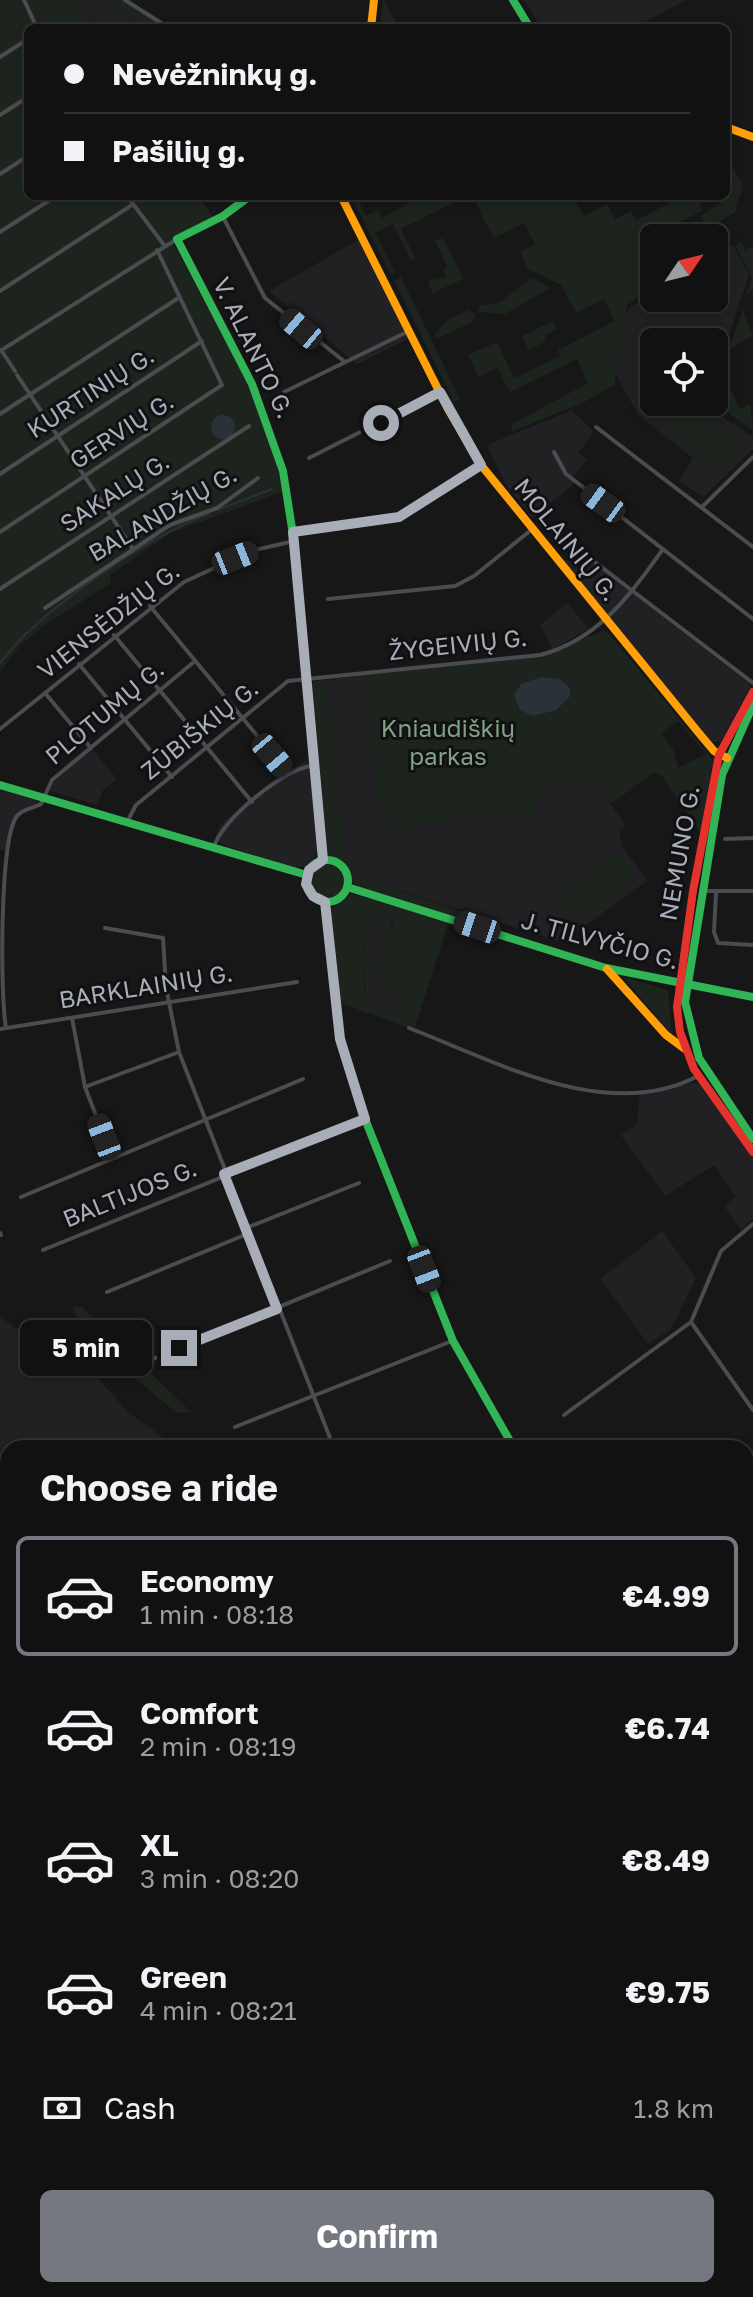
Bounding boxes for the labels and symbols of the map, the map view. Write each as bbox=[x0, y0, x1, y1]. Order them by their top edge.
north arrow bbox=[640, 224, 728, 312]
street label: V. ALANTO G. bbox=[208, 272, 301, 423]
car bbox=[275, 304, 327, 354]
street label: KURTINIŲ G. bbox=[21, 340, 159, 444]
street label: GERVIŲ G. bbox=[64, 385, 179, 474]
route start bbox=[363, 405, 399, 441]
street label: SAKALŲ G. bbox=[54, 446, 174, 538]
street label: BALANDŽIŲ G. bbox=[83, 459, 241, 567]
street label: MOLAINIŲ G. bbox=[509, 472, 625, 606]
car bbox=[577, 479, 629, 527]
car bbox=[208, 538, 262, 578]
street label: VIENSĖDŽIŲ G. bbox=[31, 555, 185, 684]
street label: ŽYGEIVIŲ G. bbox=[387, 622, 528, 665]
street label: PLOTUMŲ G. bbox=[39, 654, 169, 770]
street label: ZŪBIŠKIŲ G. bbox=[135, 673, 263, 785]
park label: Kniaudiškių parkas bbox=[381, 713, 515, 770]
car bbox=[247, 729, 297, 781]
street label: NEMUNO G. bbox=[652, 783, 705, 923]
street label: J. TILVYČIO G. bbox=[518, 905, 682, 975]
car bbox=[450, 908, 504, 946]
street label: BARKLAINIŲ G. bbox=[57, 957, 235, 1014]
car bbox=[84, 1110, 124, 1164]
street label: BALTIJOS G. bbox=[58, 1153, 201, 1233]
car bbox=[404, 1242, 444, 1296]
callout: 5 min bbox=[19, 1320, 151, 1376]
route end bbox=[161, 1330, 197, 1366]

